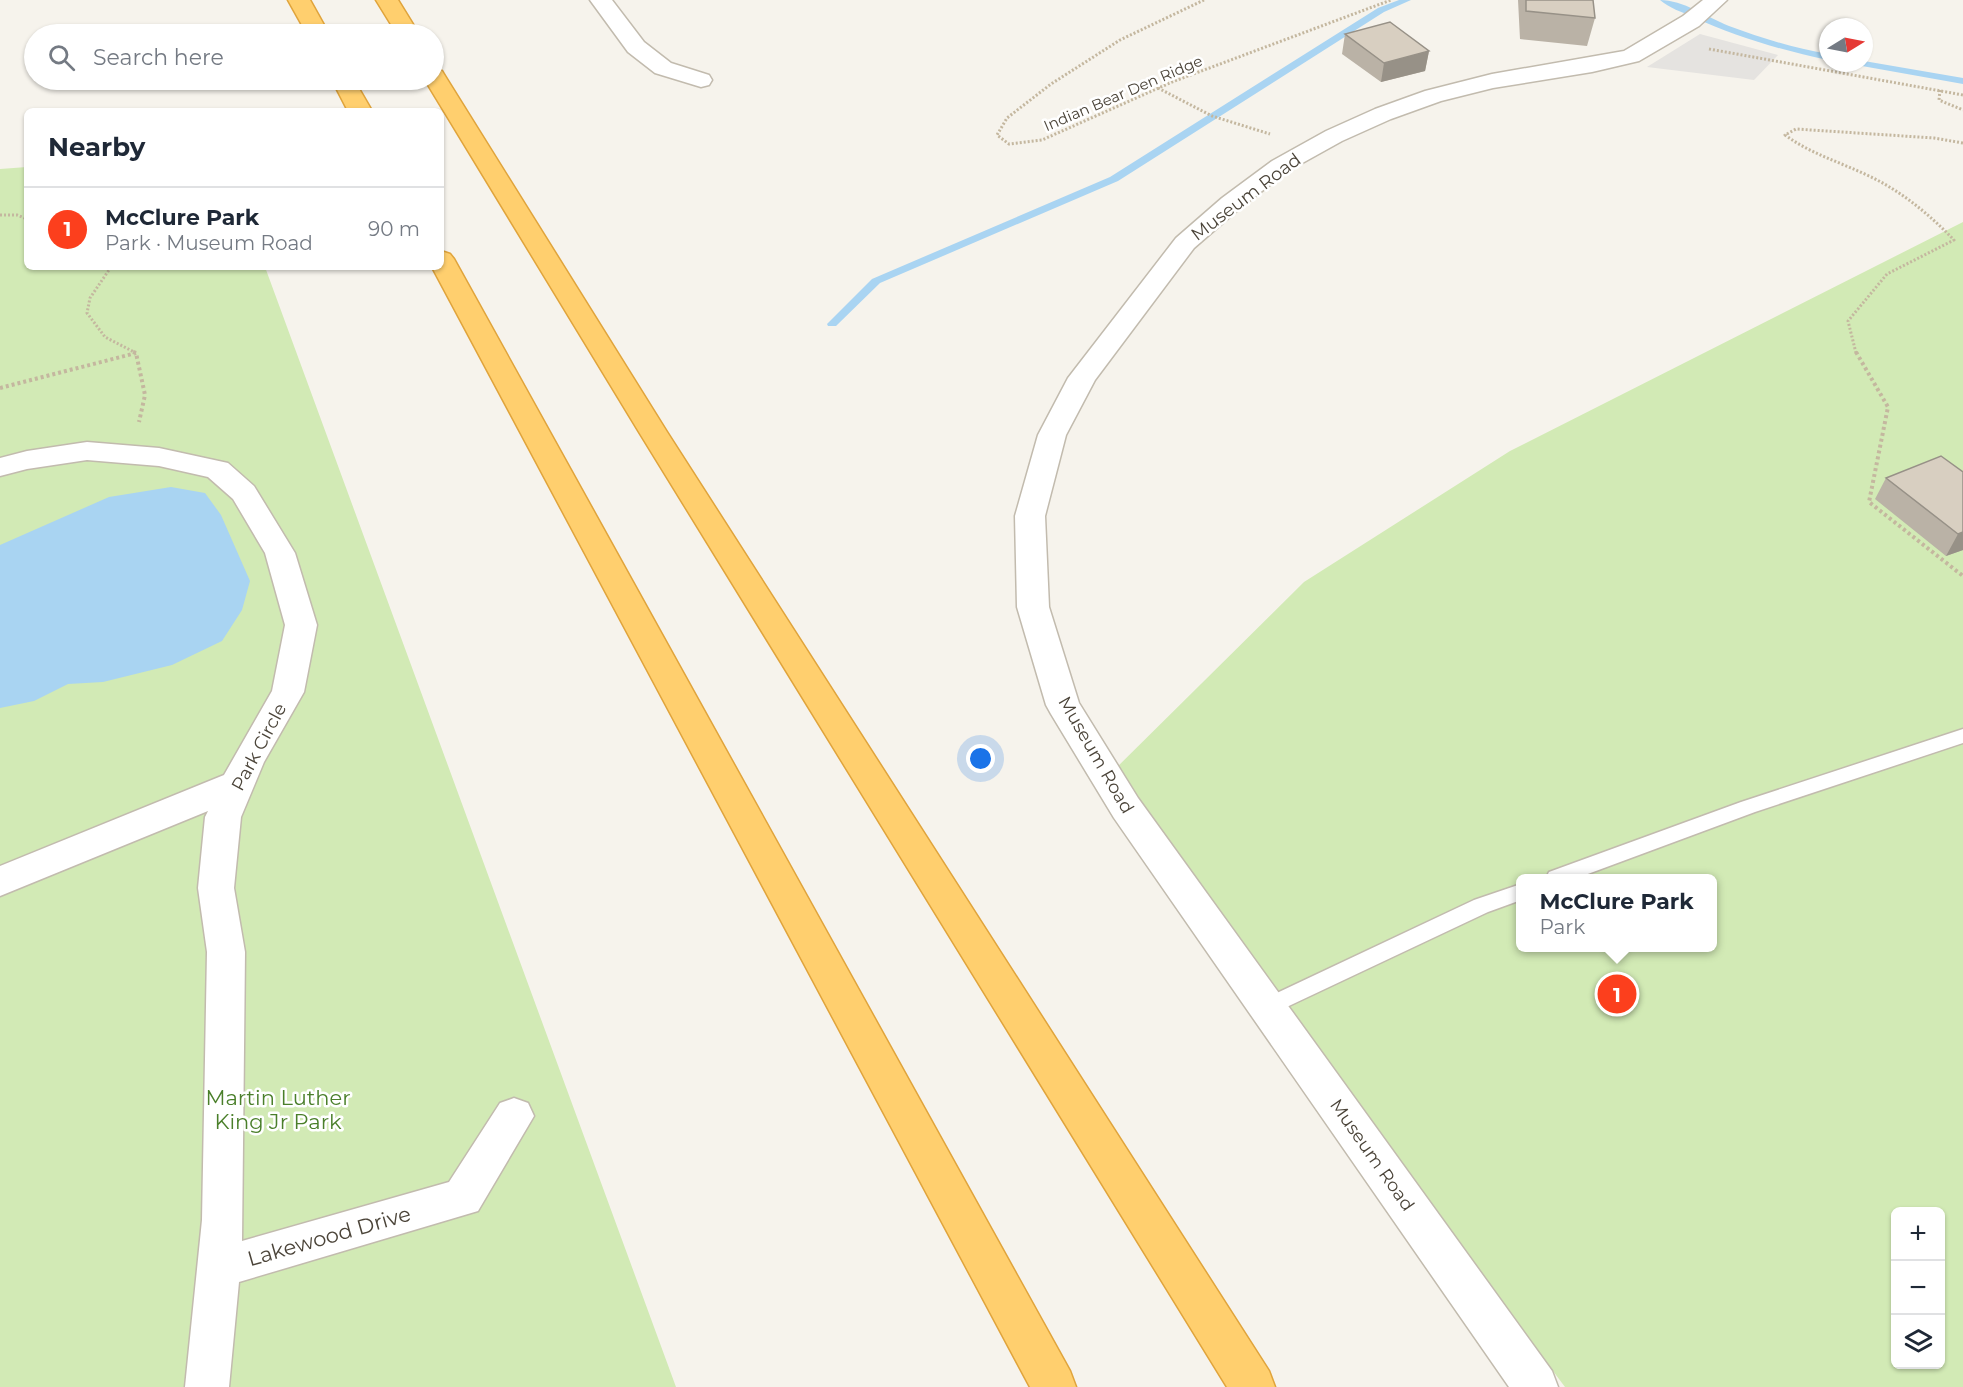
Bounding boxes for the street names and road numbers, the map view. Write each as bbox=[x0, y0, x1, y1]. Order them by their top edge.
street label: Indian Bear Den Ridge bbox=[1041, 51, 1205, 135]
street label: Museum Road bbox=[1187, 149, 1305, 245]
street label: Museum Road bbox=[1053, 692, 1139, 818]
street label: Park Circle bbox=[227, 699, 291, 795]
street label: Museum Road bbox=[1325, 1095, 1419, 1215]
street label: Lakewood Drive bbox=[245, 1201, 413, 1271]

